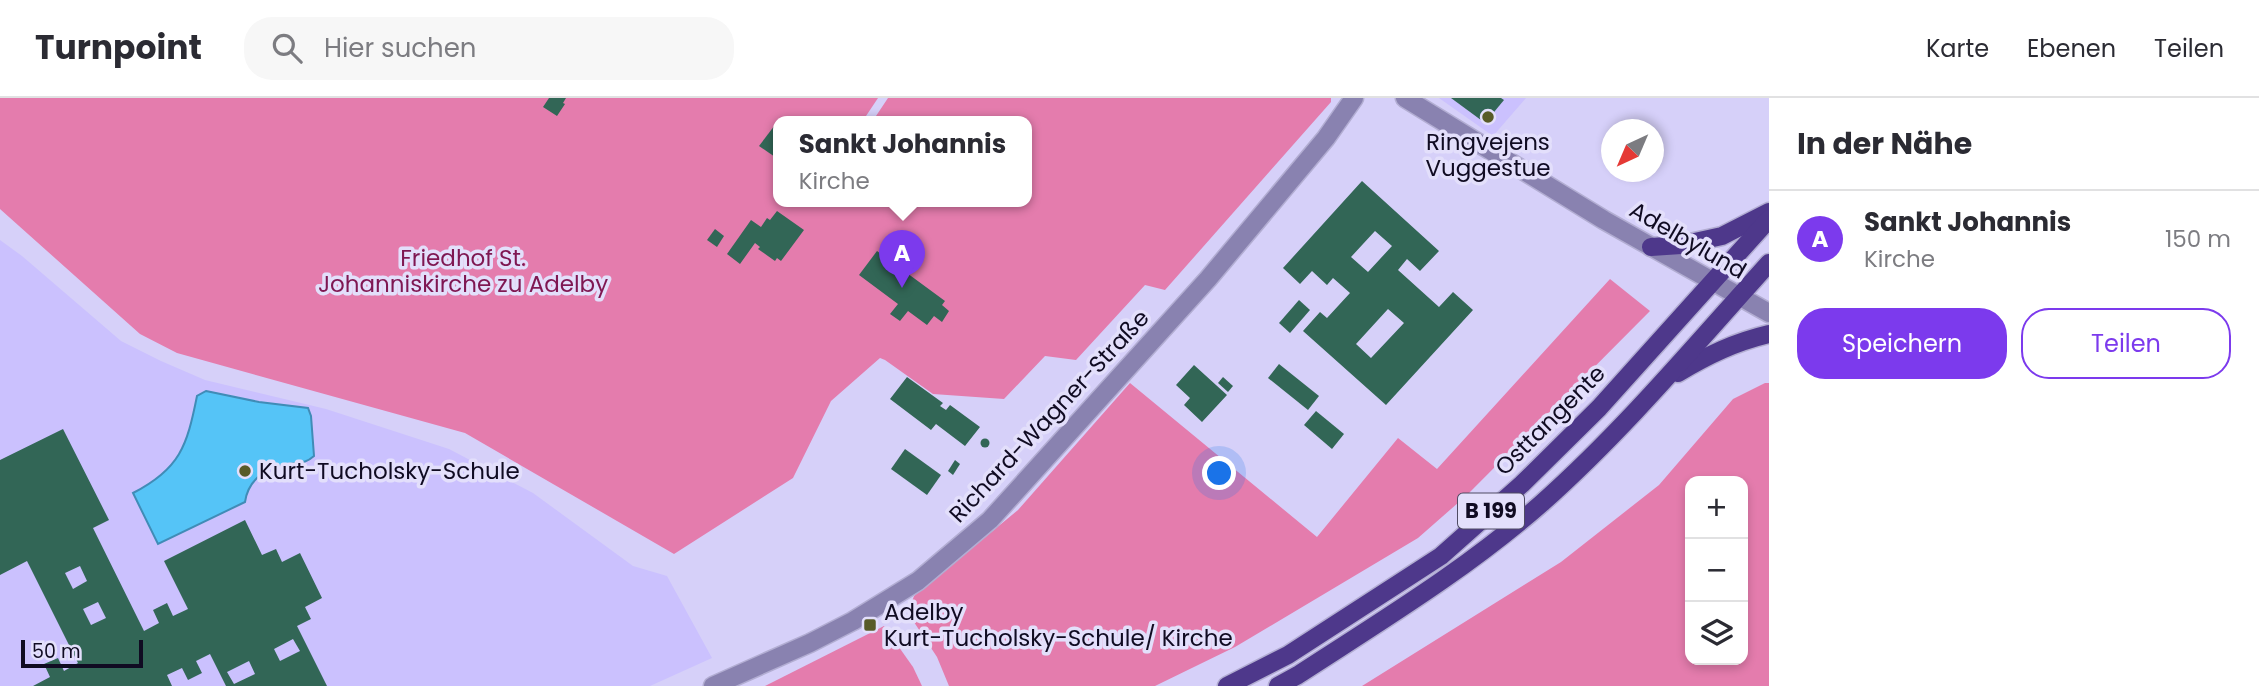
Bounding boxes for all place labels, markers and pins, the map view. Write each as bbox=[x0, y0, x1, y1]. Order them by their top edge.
marker: Ringvejens Vuggestue bbox=[1480, 109, 1496, 125]
place label: Ringvejens Vuggestue bbox=[1426, 126, 1550, 184]
pin: A bbox=[879, 230, 925, 288]
place label: Kurt-Tucholsky-Schule bbox=[259, 455, 520, 487]
marker: Kurt-Tucholsky-Schule bbox=[237, 463, 253, 479]
place label: Adelby Kurt-Tucholsky-Schule/ Kirche bbox=[884, 596, 1233, 654]
marker: Adelby Kurt-Tucholsky-Schule/ Kirche bbox=[862, 617, 878, 633]

